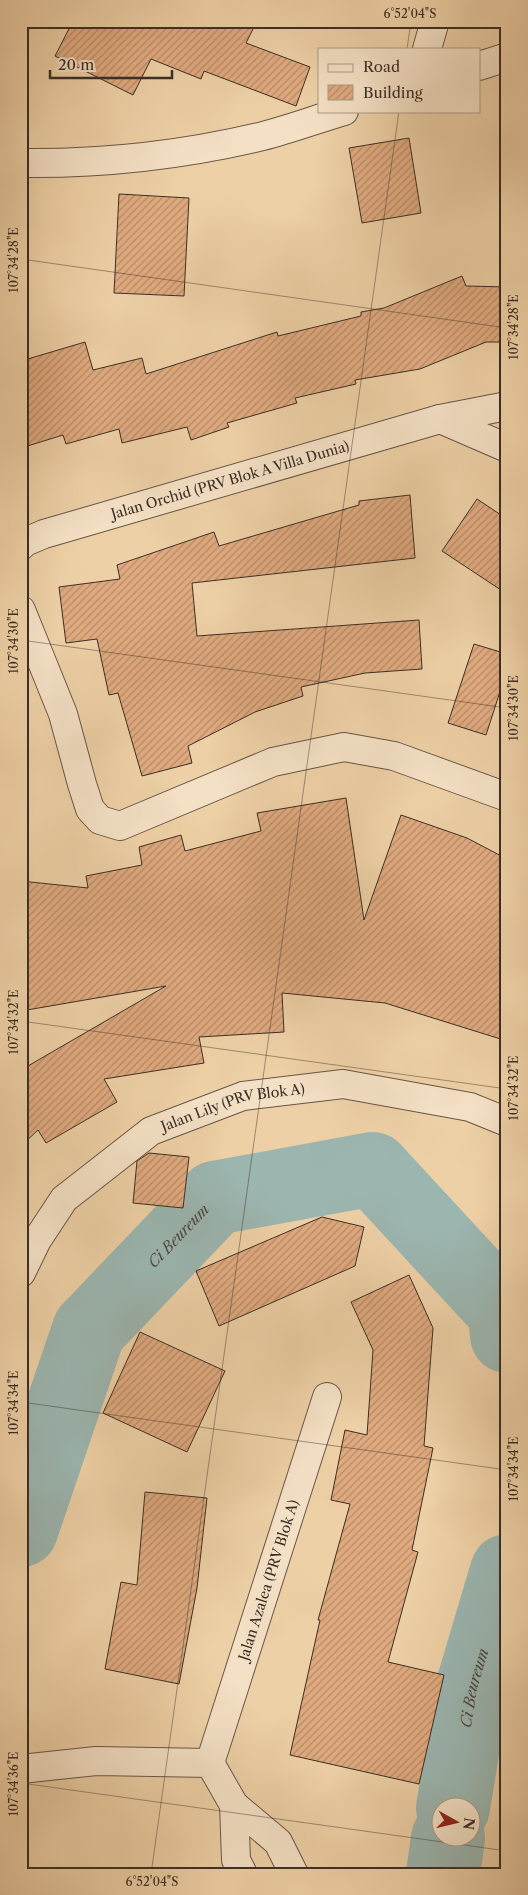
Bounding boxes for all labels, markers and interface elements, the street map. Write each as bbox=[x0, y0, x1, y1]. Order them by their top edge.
text: 6°52'04"S bbox=[384, 6, 436, 21]
scale bar bbox=[50, 48, 172, 80]
legend bbox=[318, 48, 480, 112]
text: 20 m bbox=[58, 55, 94, 74]
text: Road bbox=[363, 57, 400, 76]
text: Building bbox=[363, 83, 423, 102]
text: 107°34'28"E bbox=[6, 227, 21, 293]
text: 107°34'28"E bbox=[506, 294, 521, 360]
street label: Jalan Orchid (PRV Blok A Villa Dunia) bbox=[107, 437, 351, 524]
text: 107°34'30"E bbox=[6, 608, 21, 674]
text: 107°34'30"E bbox=[506, 675, 521, 741]
text: 107°34'32"E bbox=[6, 990, 21, 1054]
text: 107°34'32"E bbox=[506, 1056, 521, 1120]
street label: Jalan Lily (PRV Blok A) bbox=[156, 1080, 306, 1136]
water label: Ci Beureum bbox=[143, 1200, 213, 1272]
text: 107°34'34"E bbox=[6, 1371, 21, 1435]
text: 107°34'34"E bbox=[506, 1437, 521, 1501]
street label: Jalan Azalea (PRV Blok A) bbox=[234, 1497, 303, 1665]
water label: Ci Beureum bbox=[456, 1646, 493, 1729]
text: 107°34'36"E bbox=[6, 1752, 21, 1816]
north arrow bbox=[430, 1798, 480, 1848]
text: N bbox=[459, 1817, 479, 1831]
text: 6°52'04"S bbox=[126, 1874, 178, 1889]

